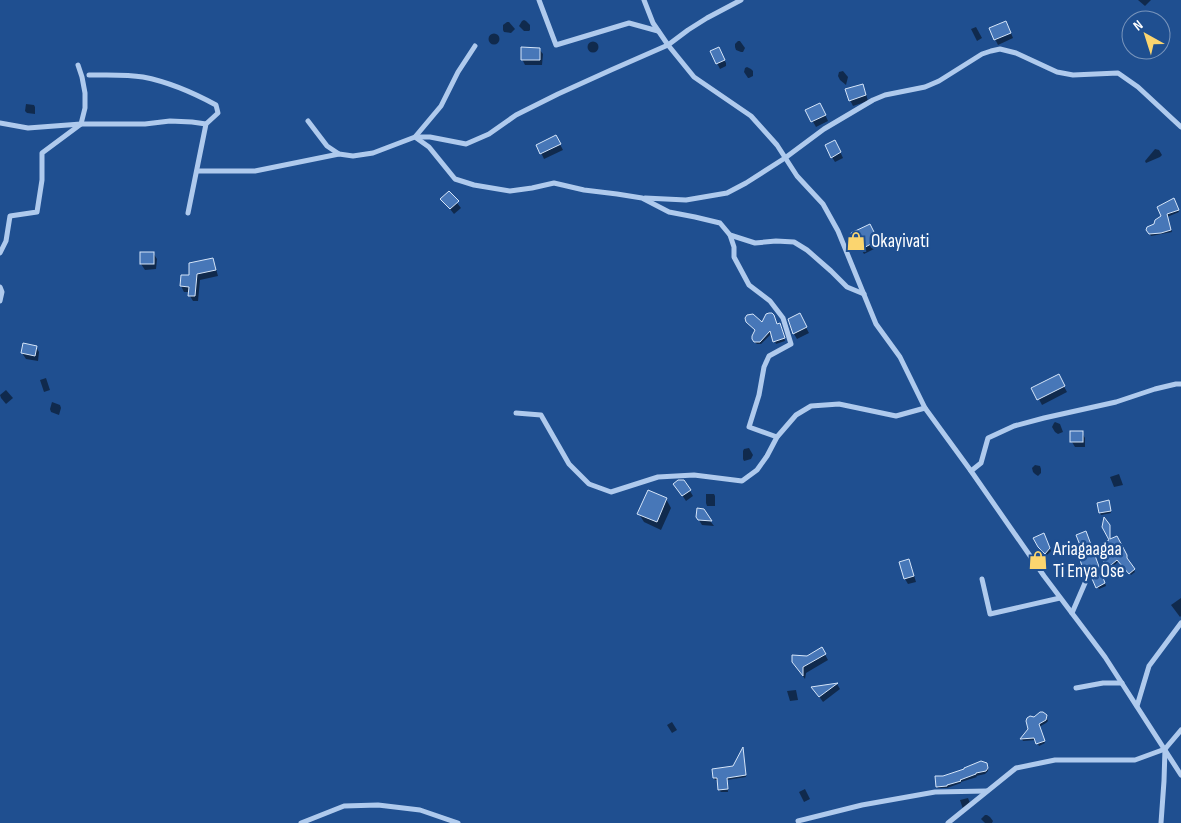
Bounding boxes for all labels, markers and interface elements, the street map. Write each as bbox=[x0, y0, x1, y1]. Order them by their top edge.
north arrow bbox=[1121, 10, 1171, 60]
text: N bbox=[1130, 16, 1146, 34]
shop icon: Okayivati bbox=[845, 230, 867, 252]
place label: Okayivati bbox=[871, 230, 929, 253]
place label: Ariagaagaa Ti Enya Ose bbox=[1052, 538, 1124, 583]
shop icon: Ariagaagaa Ti Enya Ose bbox=[1027, 549, 1049, 571]

